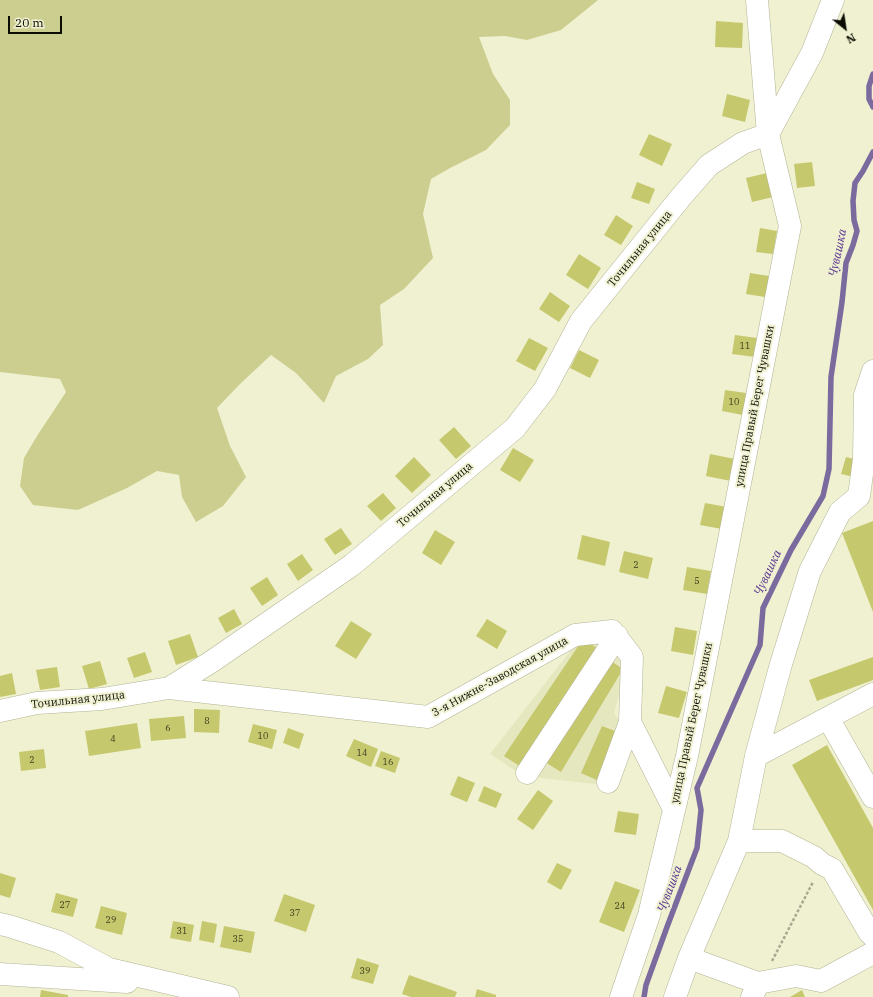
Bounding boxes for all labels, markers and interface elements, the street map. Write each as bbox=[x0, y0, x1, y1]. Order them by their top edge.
scale bar bbox=[10, 8, 64, 34]
north arrow bbox=[825, 8, 865, 48]
text: 20 m bbox=[15, 15, 44, 30]
text: N bbox=[844, 30, 858, 47]
street label: Точильная улица bbox=[605, 208, 675, 290]
water label: Чувашка bbox=[826, 228, 850, 278]
street label: улица Правый Берег Чувашки bbox=[733, 324, 777, 488]
house number: 11 bbox=[740, 341, 750, 351]
house number: 10 bbox=[729, 397, 739, 407]
street label: Точильная улица bbox=[395, 460, 475, 530]
water label: Чувашка bbox=[751, 548, 785, 598]
house number: 2 bbox=[633, 560, 639, 570]
house number: 5 bbox=[694, 576, 700, 586]
street label: 3-я Нижне-Заводская улица bbox=[430, 634, 570, 720]
street label: улица Правый Берег Чувашки bbox=[668, 641, 716, 805]
street label: Точильная улица bbox=[30, 689, 126, 711]
house number: 8 bbox=[204, 716, 210, 726]
house number: 6 bbox=[165, 723, 171, 733]
house number: 10 bbox=[258, 731, 268, 741]
house number: 4 bbox=[110, 734, 116, 744]
house number: 14 bbox=[357, 748, 367, 758]
house number: 2 bbox=[29, 755, 35, 765]
house number: 16 bbox=[383, 757, 393, 767]
water label: Чувашка bbox=[655, 864, 685, 914]
house number: 27 bbox=[60, 900, 70, 910]
house number: 24 bbox=[615, 901, 625, 911]
house number: 37 bbox=[290, 908, 300, 918]
house number: 29 bbox=[106, 915, 116, 925]
house number: 31 bbox=[177, 926, 187, 936]
house number: 35 bbox=[233, 934, 243, 944]
house number: 39 bbox=[360, 966, 370, 976]

